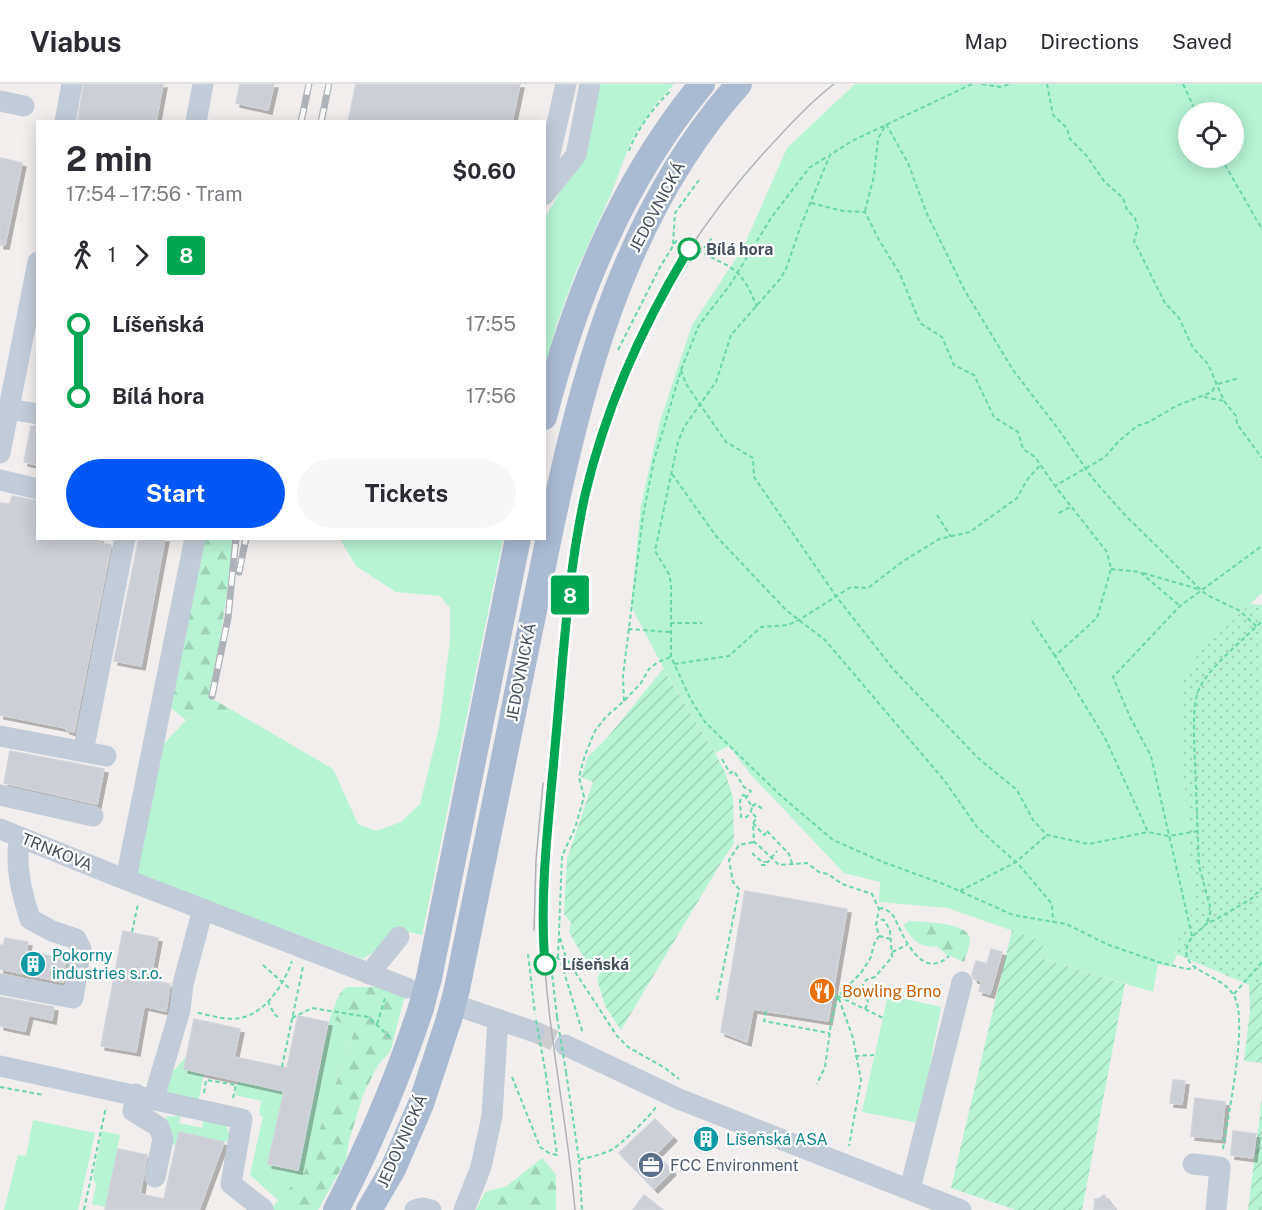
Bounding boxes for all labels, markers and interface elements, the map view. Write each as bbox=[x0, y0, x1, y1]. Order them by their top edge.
text: Viabus bbox=[30, 25, 121, 58]
text: Map bbox=[965, 29, 1007, 54]
text: Directions bbox=[1040, 29, 1139, 54]
text: Saved bbox=[1172, 29, 1232, 54]
map controls bbox=[1178, 102, 1244, 168]
button: locate bbox=[1178, 102, 1244, 168]
text: 2 min bbox=[66, 140, 152, 178]
text: $0.60 bbox=[452, 158, 516, 184]
street label: JEDOVNICKÁ bbox=[624, 158, 689, 255]
text: 17:54 – 17:56 · Tram bbox=[66, 182, 242, 206]
marker: Bílá hora bbox=[678, 238, 700, 260]
icon: walk bbox=[66, 239, 99, 272]
icon: forward bbox=[125, 239, 158, 272]
place label: Bílá hora bbox=[706, 240, 773, 259]
text: 1 bbox=[108, 243, 116, 267]
text: 8 bbox=[179, 243, 193, 268]
text: Líšeňská bbox=[112, 311, 204, 337]
text: 17:55 bbox=[466, 312, 516, 336]
text: Bílá hora bbox=[112, 383, 204, 409]
text: 17:56 bbox=[466, 384, 516, 408]
button: Start bbox=[66, 459, 285, 528]
button: Tickets bbox=[297, 459, 516, 528]
line badge: 8 bbox=[550, 576, 590, 614]
text: 8 bbox=[563, 583, 577, 608]
street label: JEDOVNICKÁ bbox=[501, 621, 540, 723]
street label: TRNKOVA bbox=[19, 829, 95, 875]
place label: Pokorny industries s.r.o. bbox=[52, 946, 162, 983]
building icon: Pokorny industries s.r.o. bbox=[18, 949, 48, 979]
marker: Líšeňská bbox=[534, 953, 556, 975]
place label: Líšeňská bbox=[562, 955, 629, 974]
restaurant icon: Bowling Brno bbox=[807, 976, 837, 1006]
place label: Bowling Brno bbox=[842, 982, 941, 1001]
street label: JEDOVNICKÁ bbox=[372, 1091, 431, 1190]
building icon: Líšeňská ASA bbox=[691, 1124, 721, 1154]
place label: Líšeňská ASA bbox=[726, 1130, 828, 1149]
office icon: FCC Environment bbox=[636, 1150, 666, 1180]
place label: FCC Environment bbox=[670, 1156, 799, 1175]

